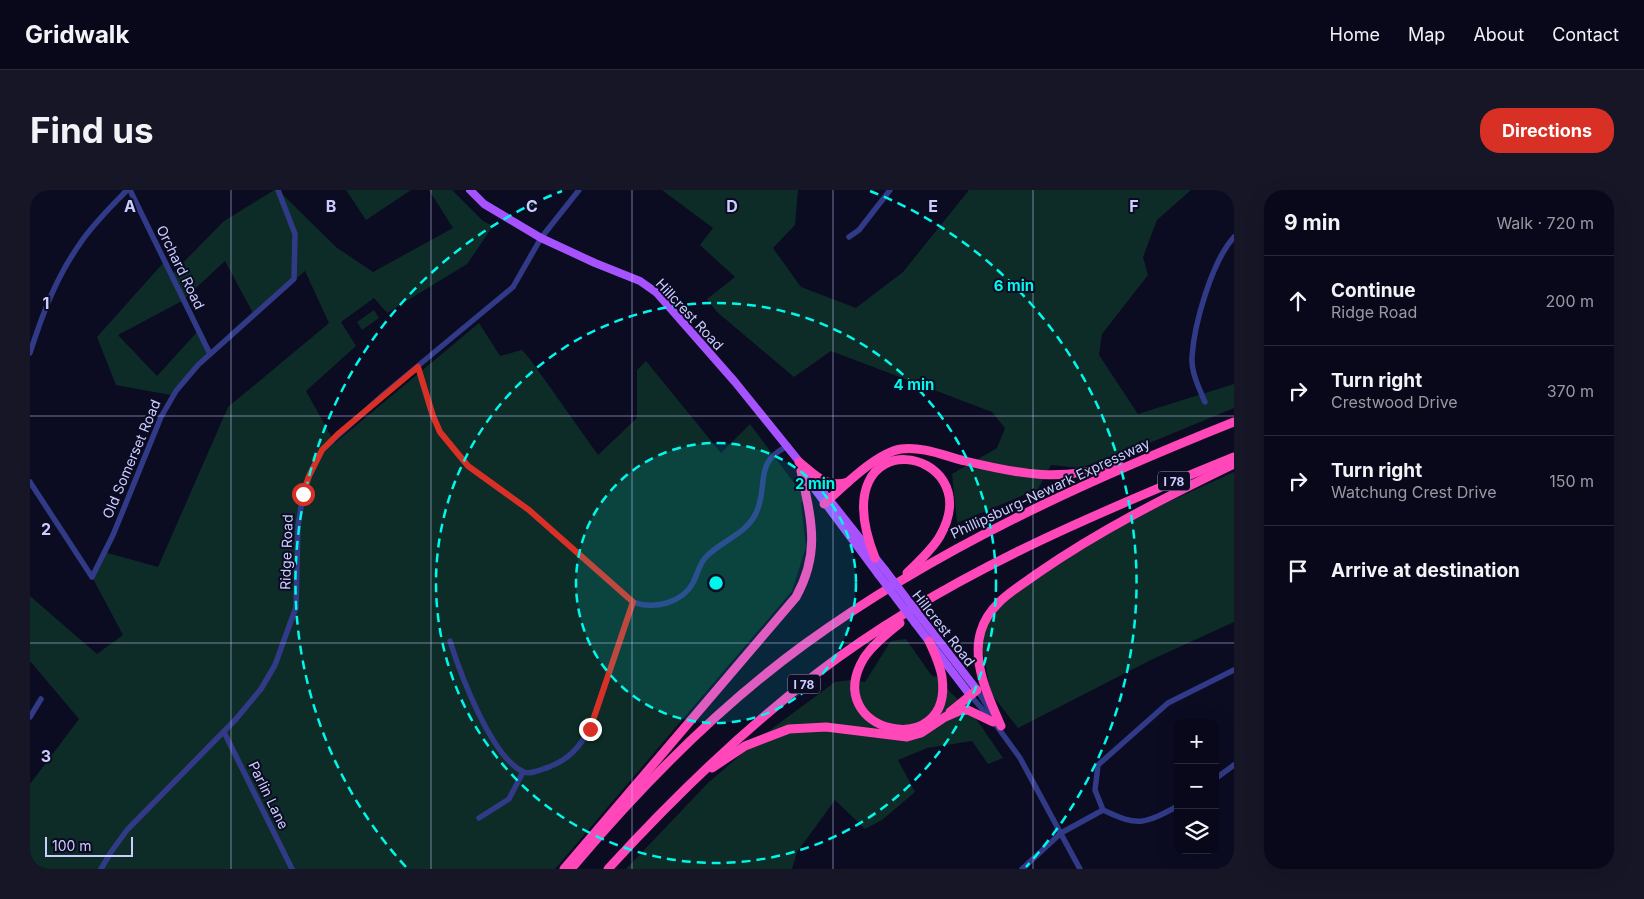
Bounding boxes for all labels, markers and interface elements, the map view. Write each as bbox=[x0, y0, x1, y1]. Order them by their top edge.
text: Gridwalk bbox=[25, 20, 129, 49]
text: Home bbox=[1330, 24, 1380, 45]
text: Map bbox=[1408, 24, 1445, 45]
text: About bbox=[1473, 24, 1524, 45]
text: Contact bbox=[1552, 24, 1619, 45]
button: Directions bbox=[1480, 108, 1614, 153]
text: Find us bbox=[30, 109, 154, 151]
text: A bbox=[124, 196, 136, 216]
text: B bbox=[326, 196, 336, 216]
text: C bbox=[526, 196, 538, 216]
text: D bbox=[726, 196, 738, 216]
text: E bbox=[928, 196, 938, 216]
text: F bbox=[1129, 196, 1139, 216]
text: 9 min bbox=[1284, 210, 1341, 235]
text: Walk · 720 m bbox=[1496, 213, 1594, 233]
street label: Orchard Road bbox=[153, 222, 209, 312]
street label: Hillcrest Road bbox=[653, 275, 727, 353]
text: 6 min bbox=[994, 276, 1034, 295]
text: Continue bbox=[1331, 279, 1416, 302]
icon: ahead bbox=[1284, 287, 1312, 315]
text: 200 m bbox=[1546, 291, 1594, 311]
text: 1 bbox=[43, 293, 49, 313]
text: Ridge Road bbox=[1331, 302, 1417, 322]
text: Turn right bbox=[1331, 369, 1422, 392]
text: 4 min bbox=[894, 375, 934, 394]
icon: right bbox=[1284, 377, 1312, 405]
text: 370 m bbox=[1547, 381, 1594, 401]
text: Crestwood Drive bbox=[1331, 392, 1458, 412]
street label: Old Somerset Road bbox=[98, 397, 164, 521]
street label: Phillipsburg-Newark Expressway bbox=[948, 434, 1153, 542]
text: Turn right bbox=[1331, 459, 1422, 482]
icon: right bbox=[1284, 467, 1312, 495]
text: 150 m bbox=[1549, 471, 1594, 491]
road number: I 78 bbox=[1158, 472, 1190, 490]
text: 2 min bbox=[795, 474, 835, 493]
text: Watchung Crest Drive bbox=[1331, 482, 1497, 502]
route start bbox=[292, 483, 315, 506]
street label: Ridge Road bbox=[276, 514, 296, 590]
text: 2 bbox=[41, 519, 51, 539]
icon: arrive bbox=[1284, 557, 1312, 585]
text: Arrive at destination bbox=[1331, 559, 1520, 582]
centre of rings bbox=[707, 574, 725, 592]
street label: Hillcrest Road bbox=[909, 587, 979, 669]
road number: I 78 bbox=[788, 674, 820, 694]
route end bbox=[579, 718, 602, 741]
map controls bbox=[1174, 719, 1219, 854]
button: + bbox=[1174, 719, 1219, 764]
text: 3 bbox=[41, 746, 51, 766]
street label: Parlin Lane bbox=[245, 758, 293, 832]
button: − bbox=[1174, 764, 1219, 809]
button: layers bbox=[1174, 809, 1219, 854]
scale bar bbox=[45, 834, 132, 857]
text: 100 m bbox=[52, 837, 92, 854]

